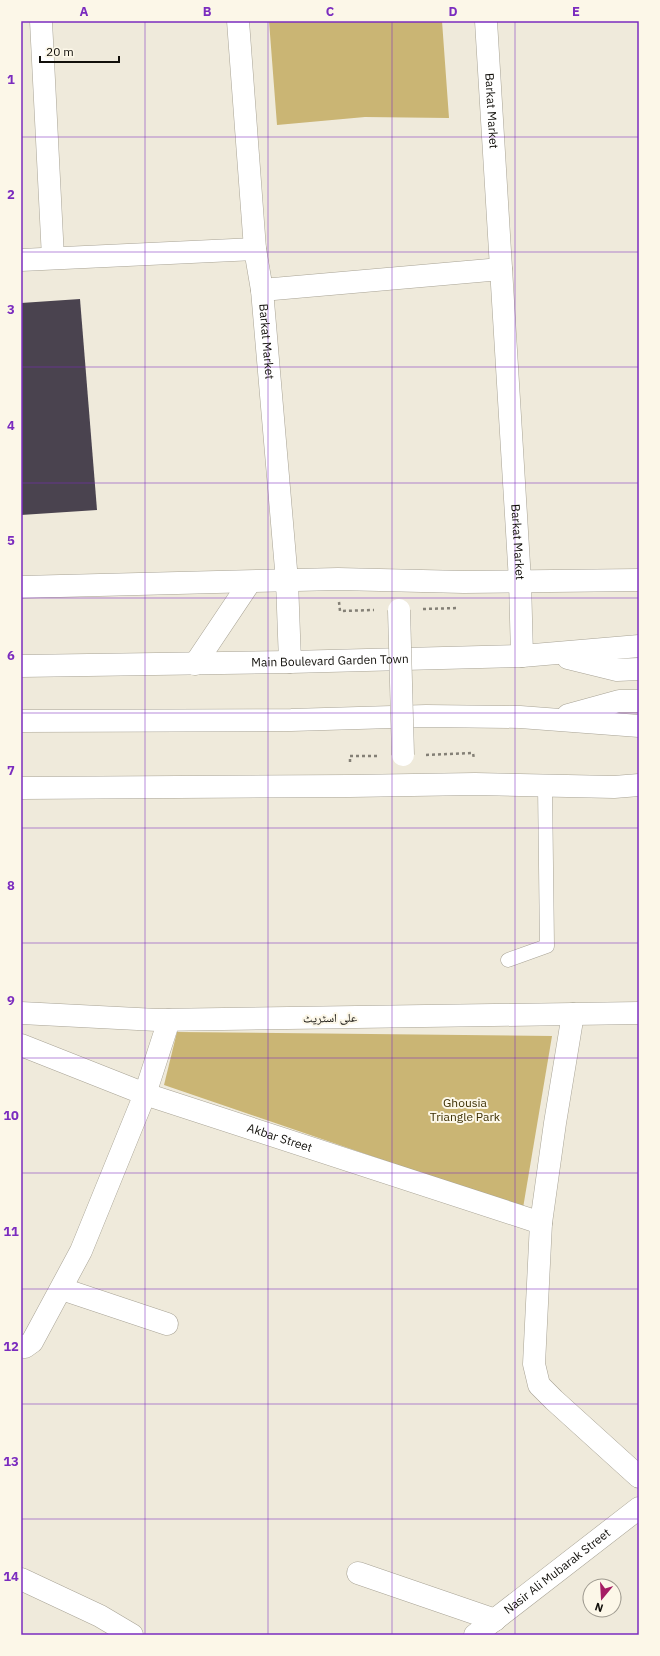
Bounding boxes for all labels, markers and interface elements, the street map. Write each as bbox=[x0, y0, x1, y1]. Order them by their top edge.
text: A bbox=[80, 3, 89, 20]
text: B bbox=[203, 3, 212, 20]
text: C bbox=[326, 3, 335, 20]
text: D bbox=[448, 3, 458, 20]
text: E bbox=[572, 3, 580, 20]
scale bar bbox=[40, 38, 119, 64]
text: 20 m bbox=[46, 44, 74, 59]
text: 1 bbox=[7, 71, 15, 88]
street label: Barkat Market bbox=[482, 72, 502, 149]
text: 2 bbox=[7, 186, 15, 203]
text: 3 bbox=[7, 301, 15, 318]
street label: Barkat Market bbox=[256, 303, 278, 380]
text: 4 bbox=[7, 417, 15, 434]
street label: Barkat Market bbox=[508, 504, 528, 580]
text: 5 bbox=[7, 532, 15, 549]
text: 6 bbox=[7, 647, 15, 664]
street label: Main Boulevard Garden Town bbox=[251, 651, 409, 670]
text: 7 bbox=[7, 762, 15, 779]
text: 8 bbox=[7, 877, 15, 894]
text: 9 bbox=[7, 992, 15, 1009]
street label: علی اسٹریٹ bbox=[303, 1010, 357, 1026]
park label: Ghousia Triangle Park bbox=[430, 1095, 501, 1124]
text: 10 bbox=[3, 1107, 19, 1124]
street label: Akbar Street bbox=[245, 1120, 314, 1155]
text: 11 bbox=[3, 1223, 19, 1240]
text: 12 bbox=[3, 1338, 19, 1355]
text: 13 bbox=[3, 1453, 19, 1470]
street label: Nasir Ali Mubarak Street bbox=[501, 1525, 613, 1617]
text: 14 bbox=[3, 1568, 19, 1585]
north arrow bbox=[582, 1578, 622, 1618]

